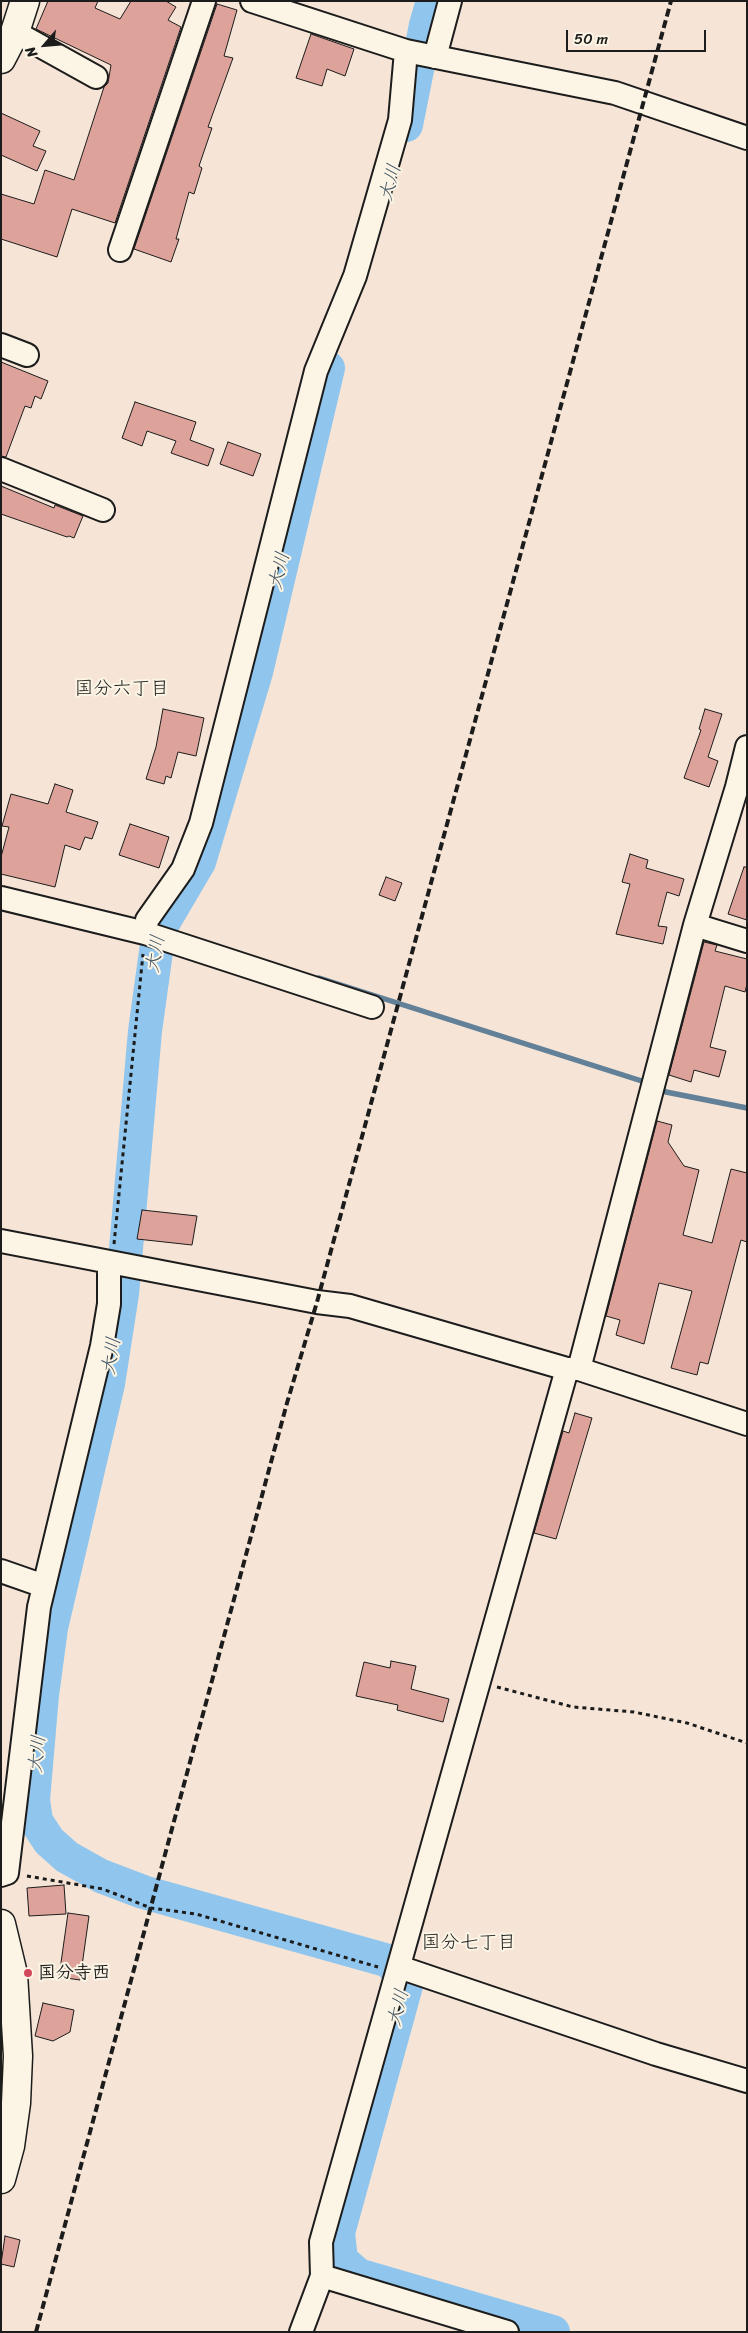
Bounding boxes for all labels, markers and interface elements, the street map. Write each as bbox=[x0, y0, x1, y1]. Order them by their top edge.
north arrow bbox=[20, 20, 70, 70]
scale bar bbox=[568, 20, 708, 52]
text: 50 m bbox=[574, 26, 608, 52]
text: N bbox=[18, 42, 45, 62]
water label: 大川 bbox=[375, 162, 407, 204]
water label: 大川 bbox=[265, 550, 295, 592]
district label: 国分六丁目 bbox=[75, 678, 169, 700]
water label: 大川 bbox=[141, 933, 171, 975]
water label: 大川 bbox=[98, 1335, 126, 1377]
water label: 大川 bbox=[25, 1734, 51, 1774]
district label: 国分七丁目 bbox=[422, 1932, 516, 1954]
place label: 国分寺西 bbox=[38, 1962, 110, 1984]
marker: 国分寺西 bbox=[22, 1967, 34, 1979]
water label: 大川 bbox=[383, 1987, 415, 2029]

